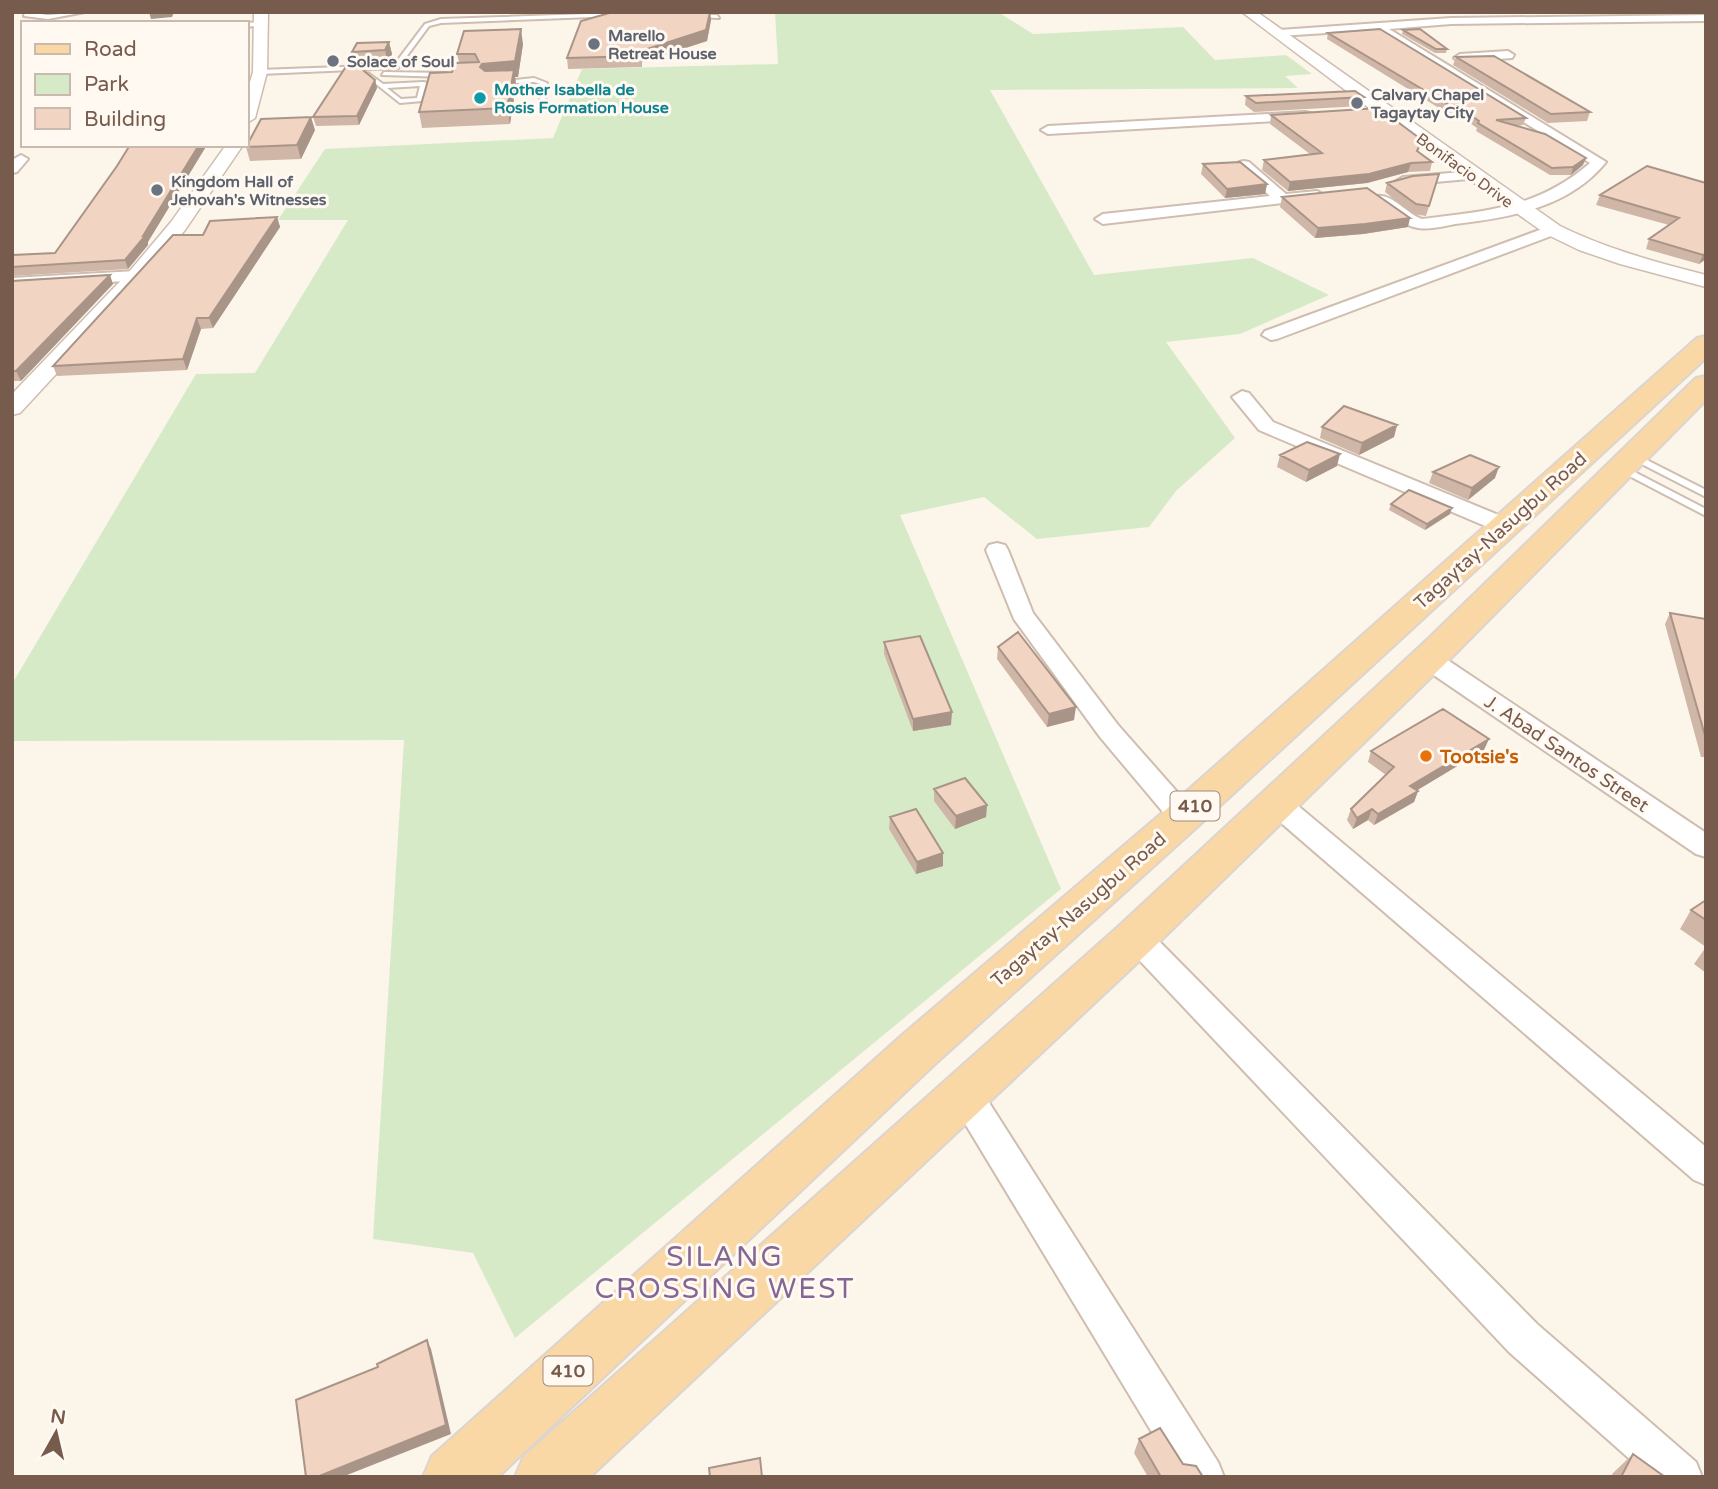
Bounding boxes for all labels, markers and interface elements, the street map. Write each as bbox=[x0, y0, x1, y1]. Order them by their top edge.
legend bbox=[21, 21, 248, 147]
place label: Marello Retreat House bbox=[608, 26, 717, 64]
marker: Marello Retreat House bbox=[586, 36, 602, 52]
text: Road bbox=[84, 37, 137, 62]
place label: Solace of Soul bbox=[347, 52, 454, 72]
marker: Solace of Soul bbox=[325, 53, 341, 69]
text: Park bbox=[84, 72, 129, 97]
place label: Mother Isabella de Rosis Formation House bbox=[494, 80, 669, 118]
place label: Calvary Chapel Tagaytay City bbox=[1370, 85, 1484, 123]
marker: Mother Isabella de Rosis Formation House bbox=[472, 90, 488, 106]
marker: Calvary Chapel Tagaytay City bbox=[1349, 95, 1365, 111]
text: Building bbox=[84, 107, 166, 132]
street label: Bonifacio Drive bbox=[1412, 129, 1517, 213]
place label: Kingdom Hall of Jehovah's Witnesses bbox=[170, 172, 327, 210]
marker: Kingdom Hall of Jehovah's Witnesses bbox=[149, 182, 165, 198]
street label: Tagaytay-Nasugbu Road bbox=[1410, 448, 1591, 614]
street label: J. Abad Santos Street bbox=[1480, 691, 1653, 817]
place label: Tootsie's bbox=[1439, 746, 1519, 768]
marker: Tootsie's bbox=[1418, 748, 1434, 764]
road number: 410 bbox=[1170, 792, 1220, 820]
street label: Tagaytay-Nasugbu Road bbox=[987, 828, 1171, 992]
district label: SILANG CROSSING WEST bbox=[594, 1240, 856, 1306]
road number: 410 bbox=[544, 1356, 592, 1386]
north arrow bbox=[21, 1398, 91, 1468]
text: N bbox=[49, 1405, 67, 1429]

